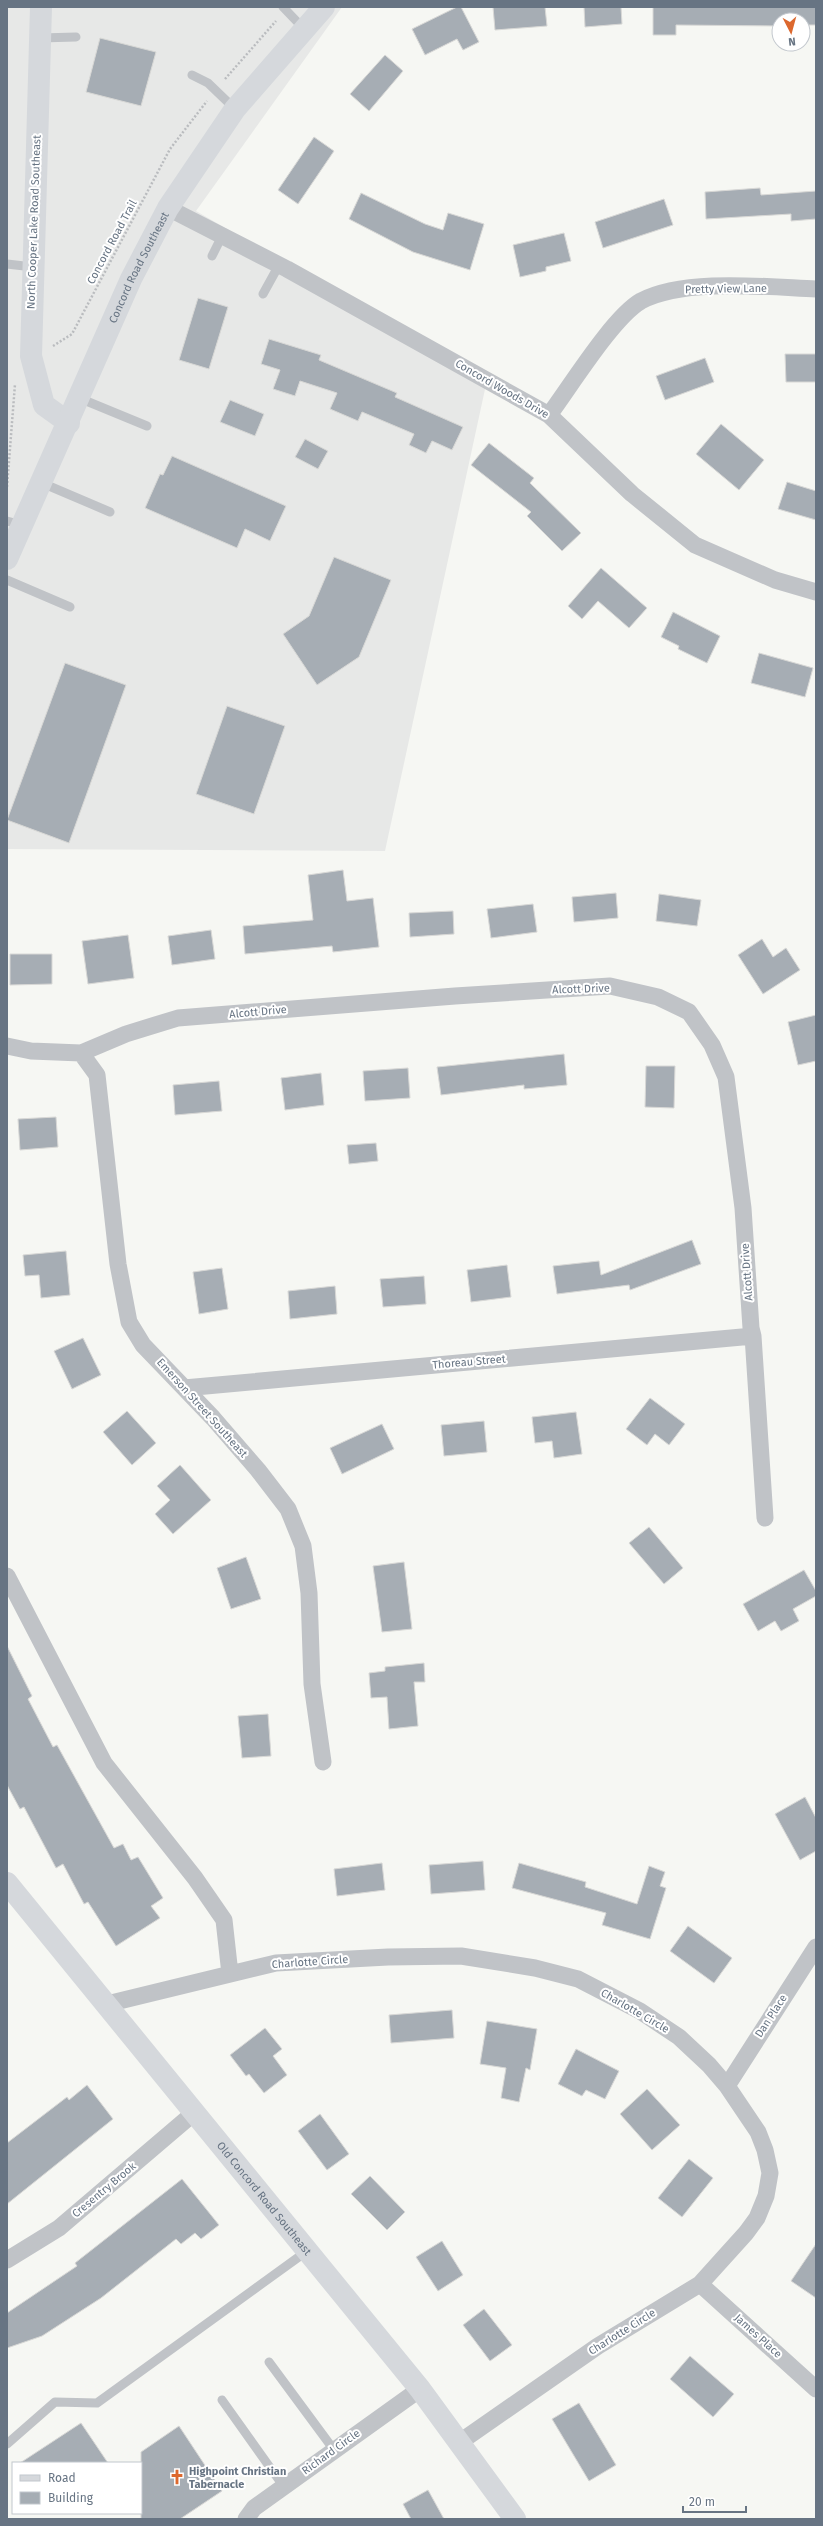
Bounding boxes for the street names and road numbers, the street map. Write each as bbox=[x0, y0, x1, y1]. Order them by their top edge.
street label: North Cooper Lake Road Southeast bbox=[24, 135, 44, 309]
street label: Concord Road Trail bbox=[84, 198, 140, 286]
street label: Concord Road Southeast bbox=[106, 210, 171, 325]
street label: Pretty View Lane bbox=[685, 282, 767, 296]
street label: Concord Woods Drive bbox=[453, 357, 551, 421]
street label: Alcott Drive bbox=[552, 981, 610, 997]
street label: Alcott Drive bbox=[229, 1003, 287, 1021]
street label: Alcott Drive bbox=[739, 1243, 755, 1301]
street label: Thoreau Street bbox=[432, 1352, 506, 1372]
street label: Emerson Street Southeast bbox=[154, 1356, 250, 1460]
street label: Charlotte Circle bbox=[271, 1953, 349, 1971]
street label: Charlotte Circle bbox=[599, 1986, 671, 2036]
street label: Dan Place bbox=[752, 1992, 790, 2040]
street label: Old Concord Road Southeast bbox=[214, 2139, 314, 2258]
street label: Cresentry Brook bbox=[70, 2159, 139, 2220]
street label: Charlotte Circle bbox=[586, 2306, 658, 2358]
street label: James Place bbox=[732, 2311, 784, 2361]
street label: Richard Circle bbox=[299, 2427, 363, 2477]

